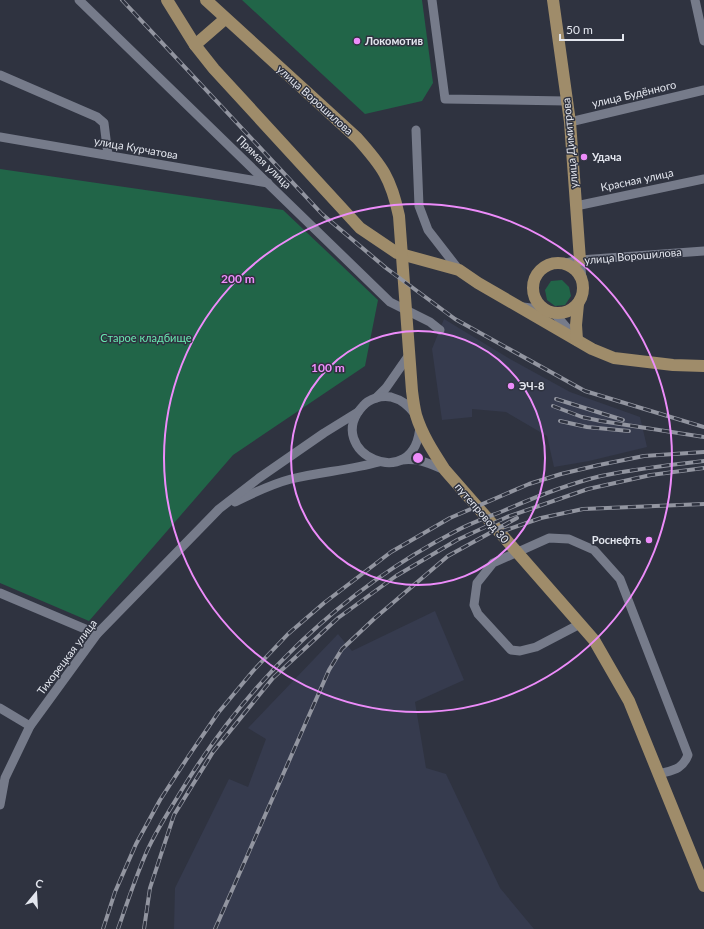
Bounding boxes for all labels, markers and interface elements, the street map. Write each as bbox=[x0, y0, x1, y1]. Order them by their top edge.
scale bar bbox=[560, 16, 623, 42]
text: 50 m bbox=[566, 22, 593, 37]
place label: Локомотив bbox=[364, 34, 424, 47]
marker: Локомотив bbox=[352, 36, 362, 46]
street label: улица Ворошилова bbox=[275, 62, 356, 137]
street label: улица Будённого bbox=[590, 77, 677, 110]
street label: улица Димитрова bbox=[559, 97, 580, 189]
street label: Прямая улица bbox=[234, 132, 294, 191]
street label: улица Курчатова bbox=[93, 134, 179, 161]
place label: Удача bbox=[591, 150, 622, 163]
marker: Удача bbox=[579, 152, 589, 162]
street label: Красная улица bbox=[599, 165, 675, 194]
street label: улица Ворошилова bbox=[584, 245, 682, 266]
text: 200 m bbox=[221, 271, 255, 286]
park label: Старое кладбище bbox=[100, 331, 192, 344]
text: 100 m bbox=[311, 360, 345, 375]
place label: ЭЧ-8 bbox=[519, 379, 544, 392]
marker: ЭЧ-8 bbox=[506, 381, 516, 391]
centre of rings bbox=[411, 451, 425, 465]
street label: путепровод 30 bbox=[453, 480, 512, 546]
place label: Роснефть bbox=[592, 533, 642, 546]
marker: Роснефть bbox=[644, 535, 654, 545]
street label: Тихорецкая улица bbox=[34, 616, 99, 697]
north arrow bbox=[16, 873, 56, 913]
text: С bbox=[34, 876, 45, 891]

